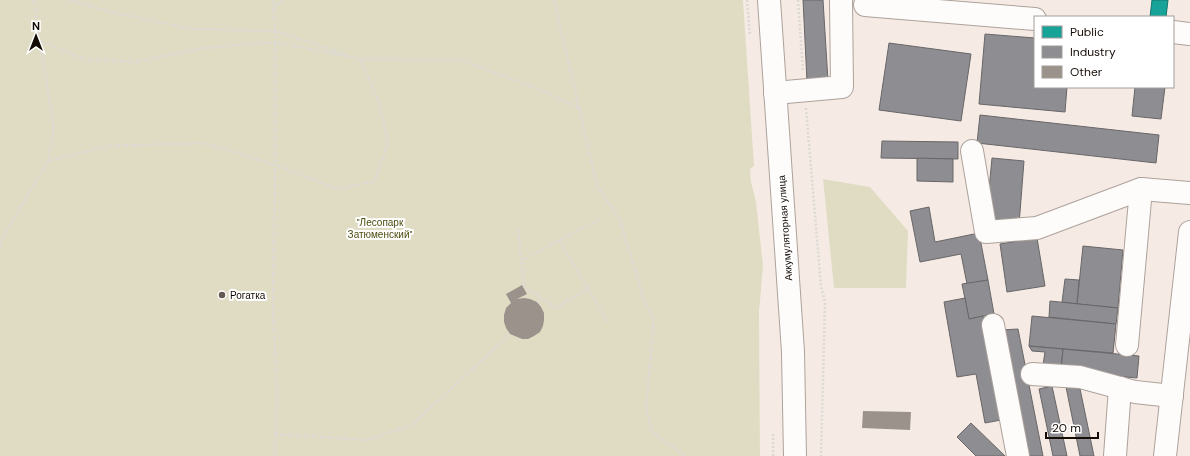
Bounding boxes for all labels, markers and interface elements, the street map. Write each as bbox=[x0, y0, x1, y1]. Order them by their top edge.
north arrow bbox=[16, 16, 56, 56]
legend bbox=[1034, 16, 1174, 88]
text: N bbox=[32, 19, 40, 33]
text: Public bbox=[1070, 24, 1104, 40]
text: Industry bbox=[1070, 44, 1116, 60]
text: Other bbox=[1070, 64, 1103, 80]
street label: Аккумуляторная улица bbox=[775, 174, 795, 281]
park label: "Лесопарк Затюменский" bbox=[348, 216, 412, 241]
place label: Рогатка bbox=[230, 289, 266, 302]
marker: Рогатка bbox=[217, 290, 227, 300]
scale bar bbox=[1046, 414, 1098, 440]
text: 20 m bbox=[1052, 420, 1081, 436]

